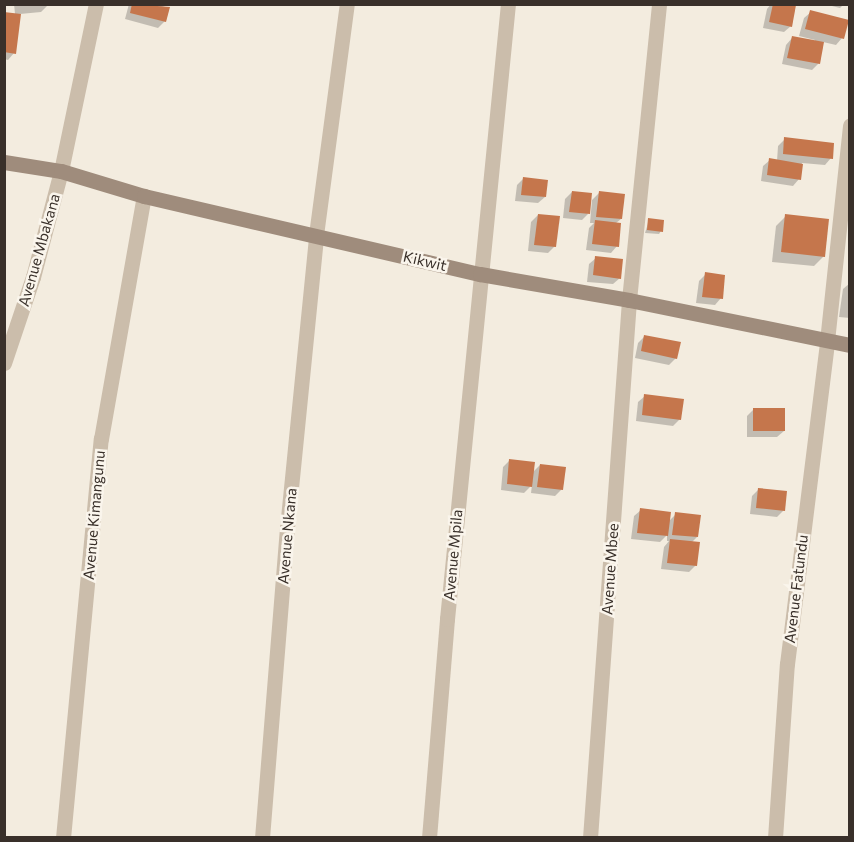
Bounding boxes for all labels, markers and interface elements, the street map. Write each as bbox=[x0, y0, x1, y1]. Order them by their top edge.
street label: Avenue Mbakana bbox=[14, 192, 64, 308]
street label: Kikwit bbox=[402, 247, 448, 275]
street label: Avenue Kimangunu bbox=[79, 450, 109, 580]
street label: Avenue Nkana bbox=[274, 487, 300, 585]
street label: Avenue Mpila bbox=[440, 509, 466, 601]
street label: Avenue Mbee bbox=[598, 523, 622, 615]
street label: Avenue Fatundu bbox=[780, 534, 812, 644]

